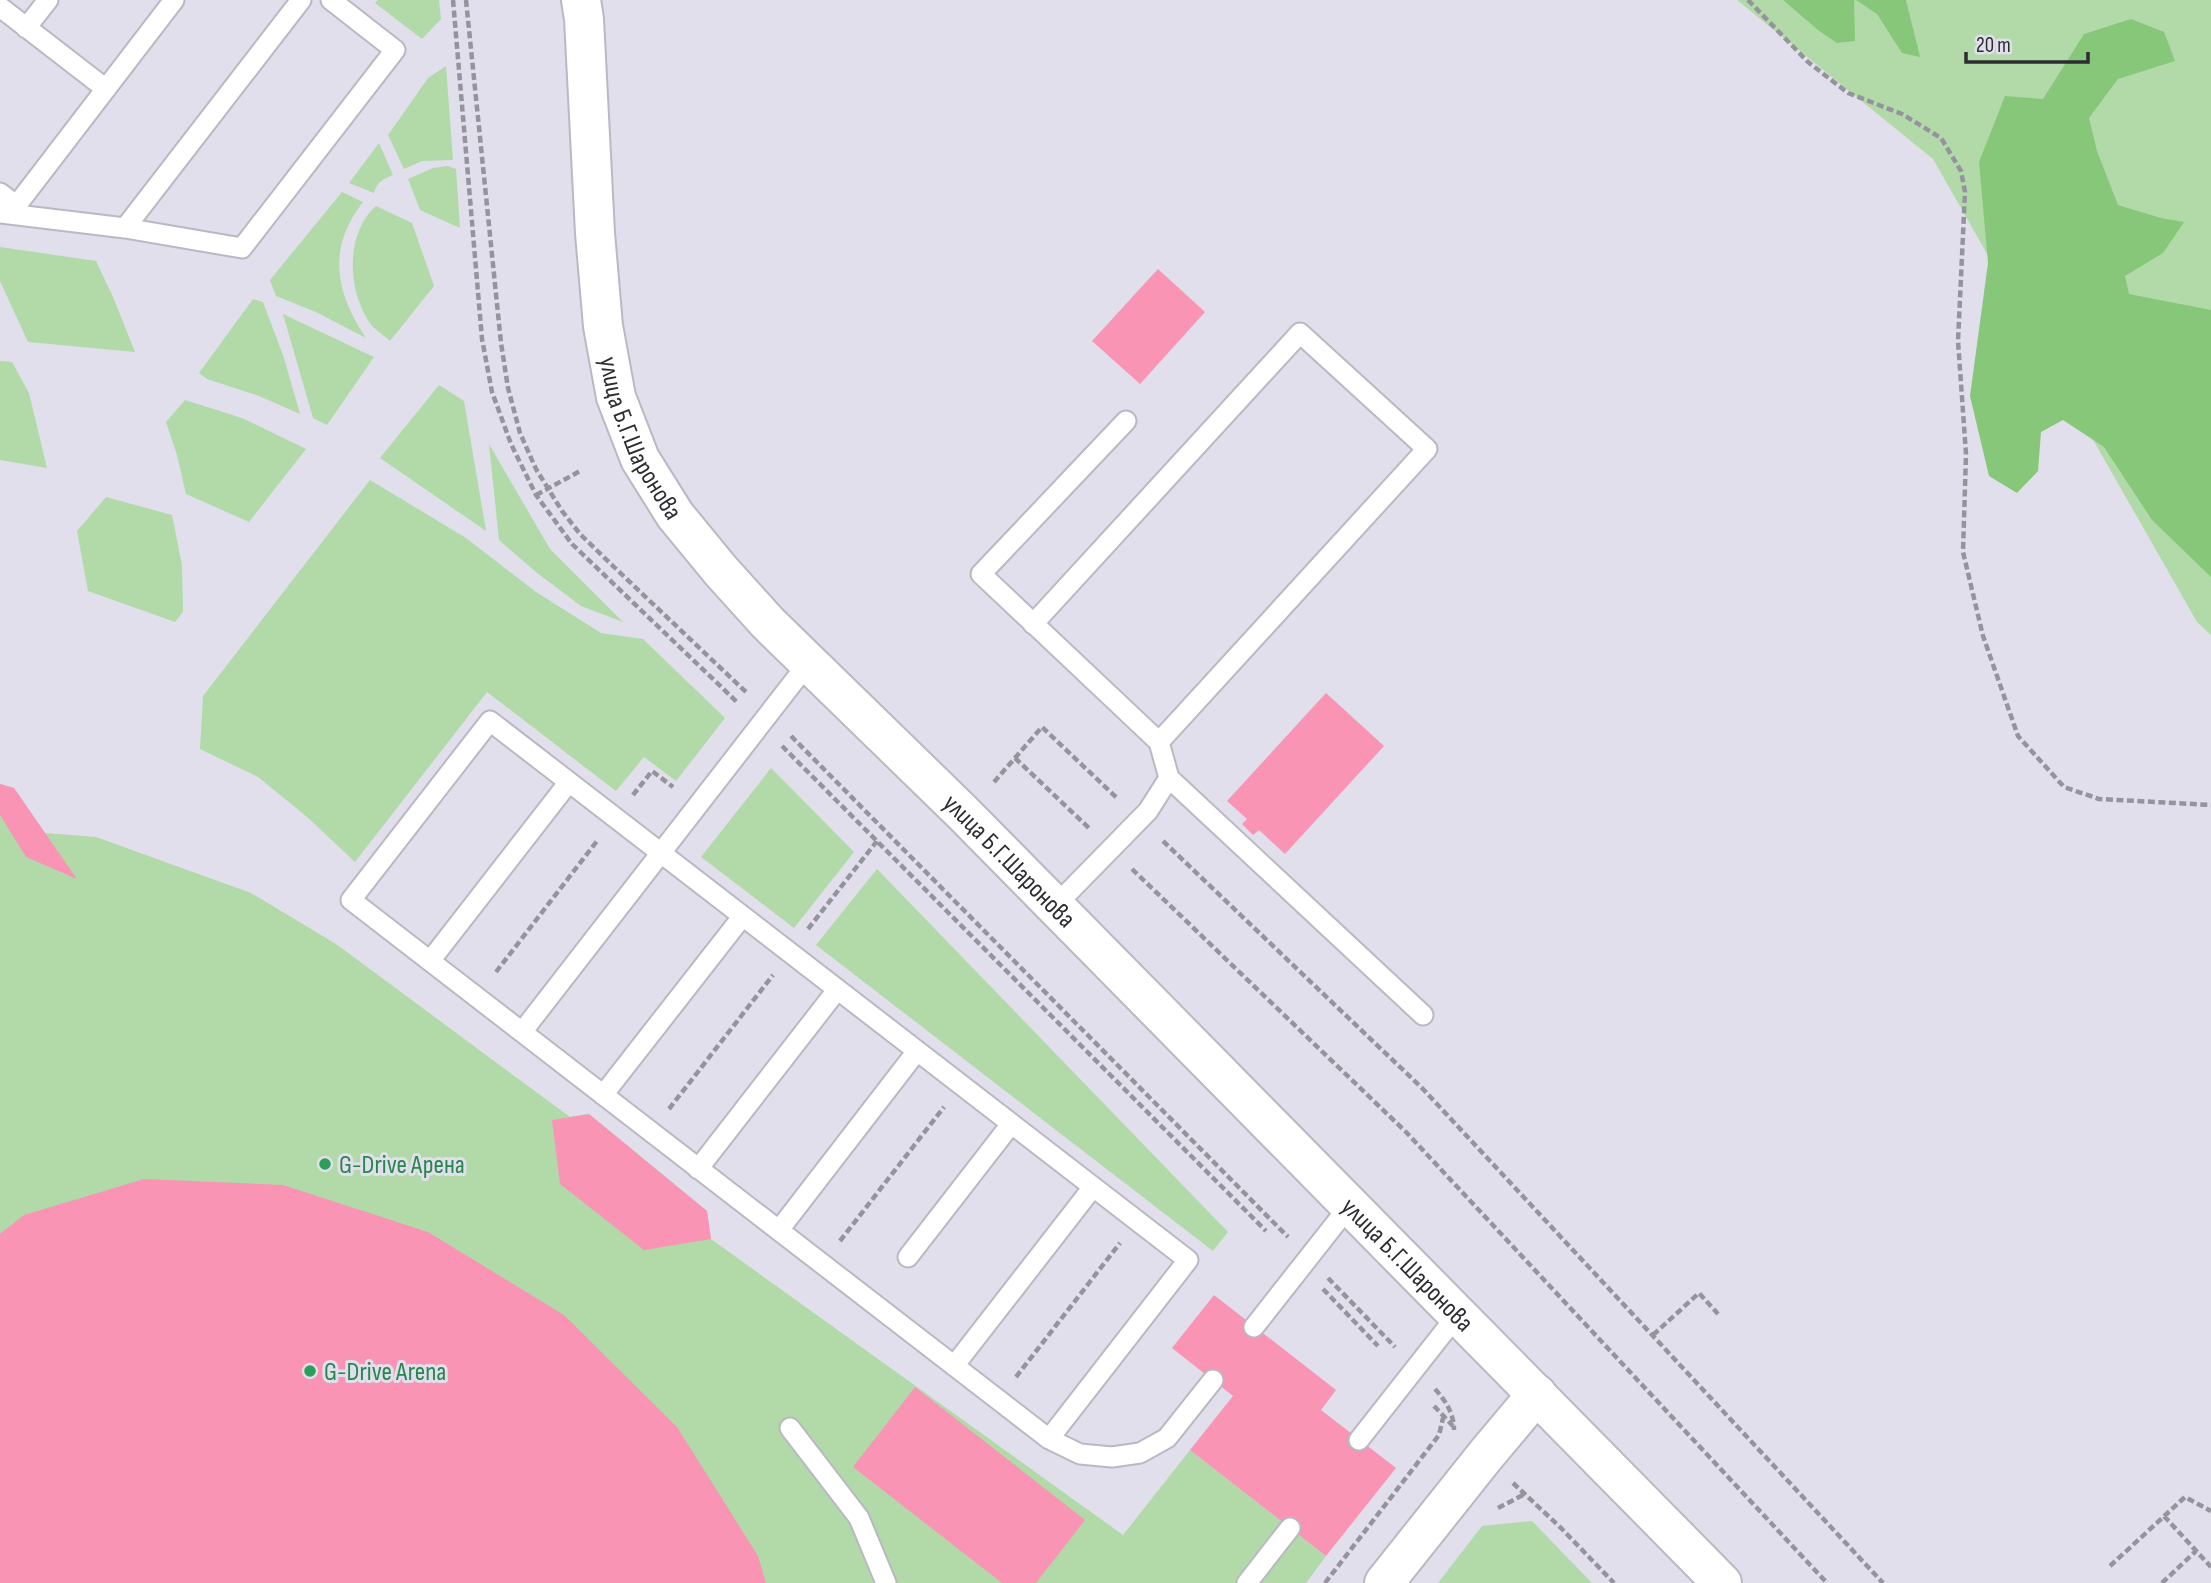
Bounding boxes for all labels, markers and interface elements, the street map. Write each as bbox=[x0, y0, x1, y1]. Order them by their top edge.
scale bar bbox=[1966, 21, 2088, 65]
text: 20 m bbox=[1976, 33, 2011, 58]
street label: улица Б.Г.Шаронова bbox=[592, 354, 688, 526]
street label: улица Б.Г.Шаронова bbox=[936, 788, 1081, 935]
place label: G-Drive Арена bbox=[339, 1150, 465, 1181]
marker: G-Drive Арена bbox=[317, 1156, 333, 1172]
street label: улица Б.Г.Шаронова bbox=[1334, 1192, 1479, 1339]
place label: G-Drive Arena bbox=[324, 1357, 446, 1388]
marker: G-Drive Arena bbox=[302, 1363, 318, 1379]

